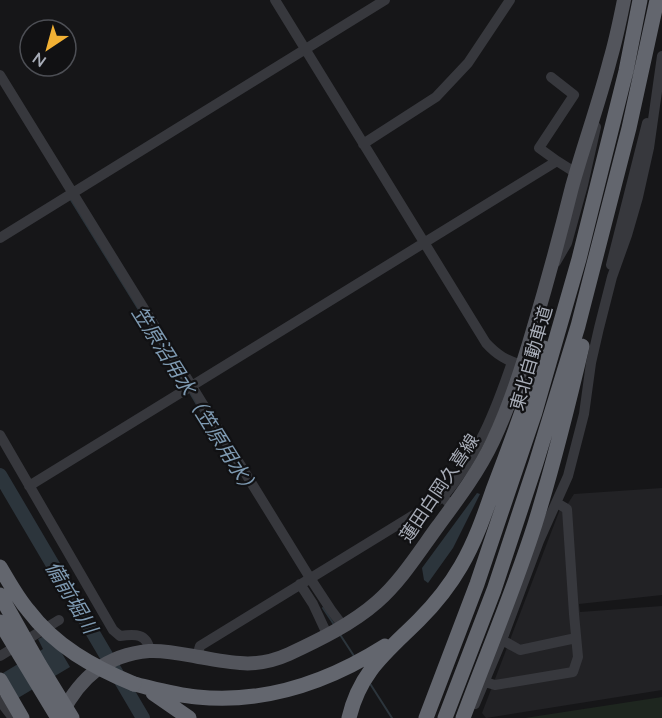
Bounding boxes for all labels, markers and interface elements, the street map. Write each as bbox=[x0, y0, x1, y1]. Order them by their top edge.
north arrow bbox=[18, 18, 78, 78]
text: N bbox=[28, 48, 50, 72]
water label: 笠原沼用水（笠原用水） bbox=[127, 301, 265, 501]
street label: 東北自動車道 bbox=[505, 303, 557, 413]
street label: 蓮田白岡久喜線 bbox=[394, 429, 484, 547]
water label: 備前堀川 bbox=[41, 556, 104, 639]

